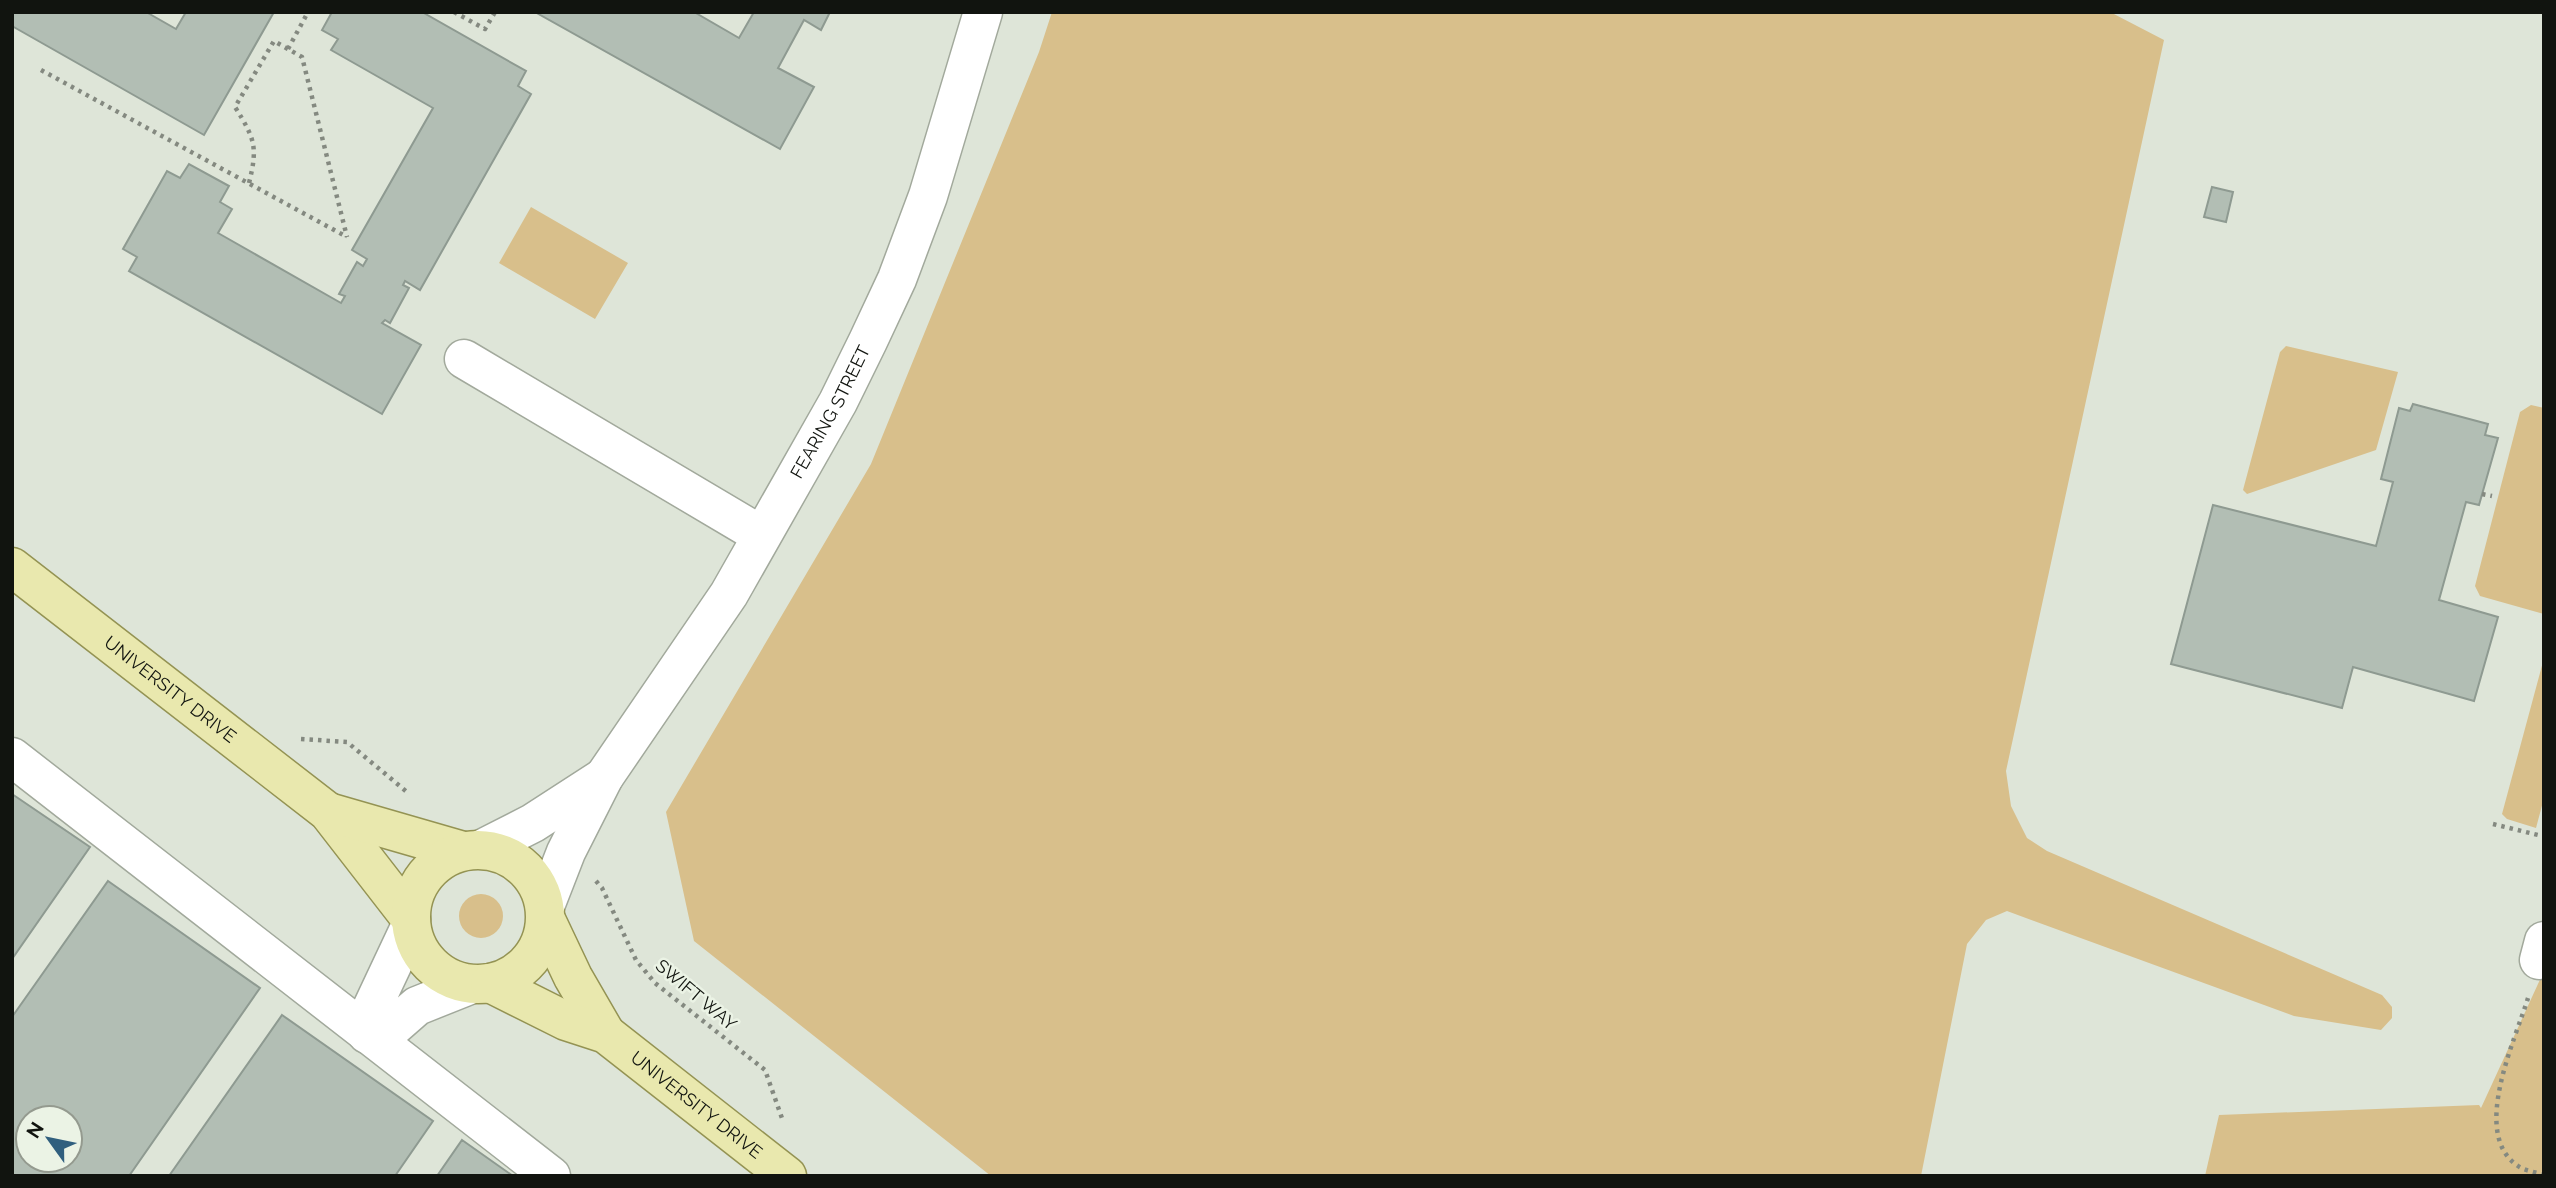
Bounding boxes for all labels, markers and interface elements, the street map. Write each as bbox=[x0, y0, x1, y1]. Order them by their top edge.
street label: FEARING STREET bbox=[786, 342, 874, 482]
street label: UNIVERSITY DRIVE bbox=[100, 631, 241, 747]
street label: SWIFT WAY bbox=[652, 955, 741, 1035]
street label: UNIVERSITY DRIVE bbox=[627, 1047, 767, 1163]
north arrow bbox=[14, 1104, 84, 1174]
text: N bbox=[22, 1118, 48, 1142]

